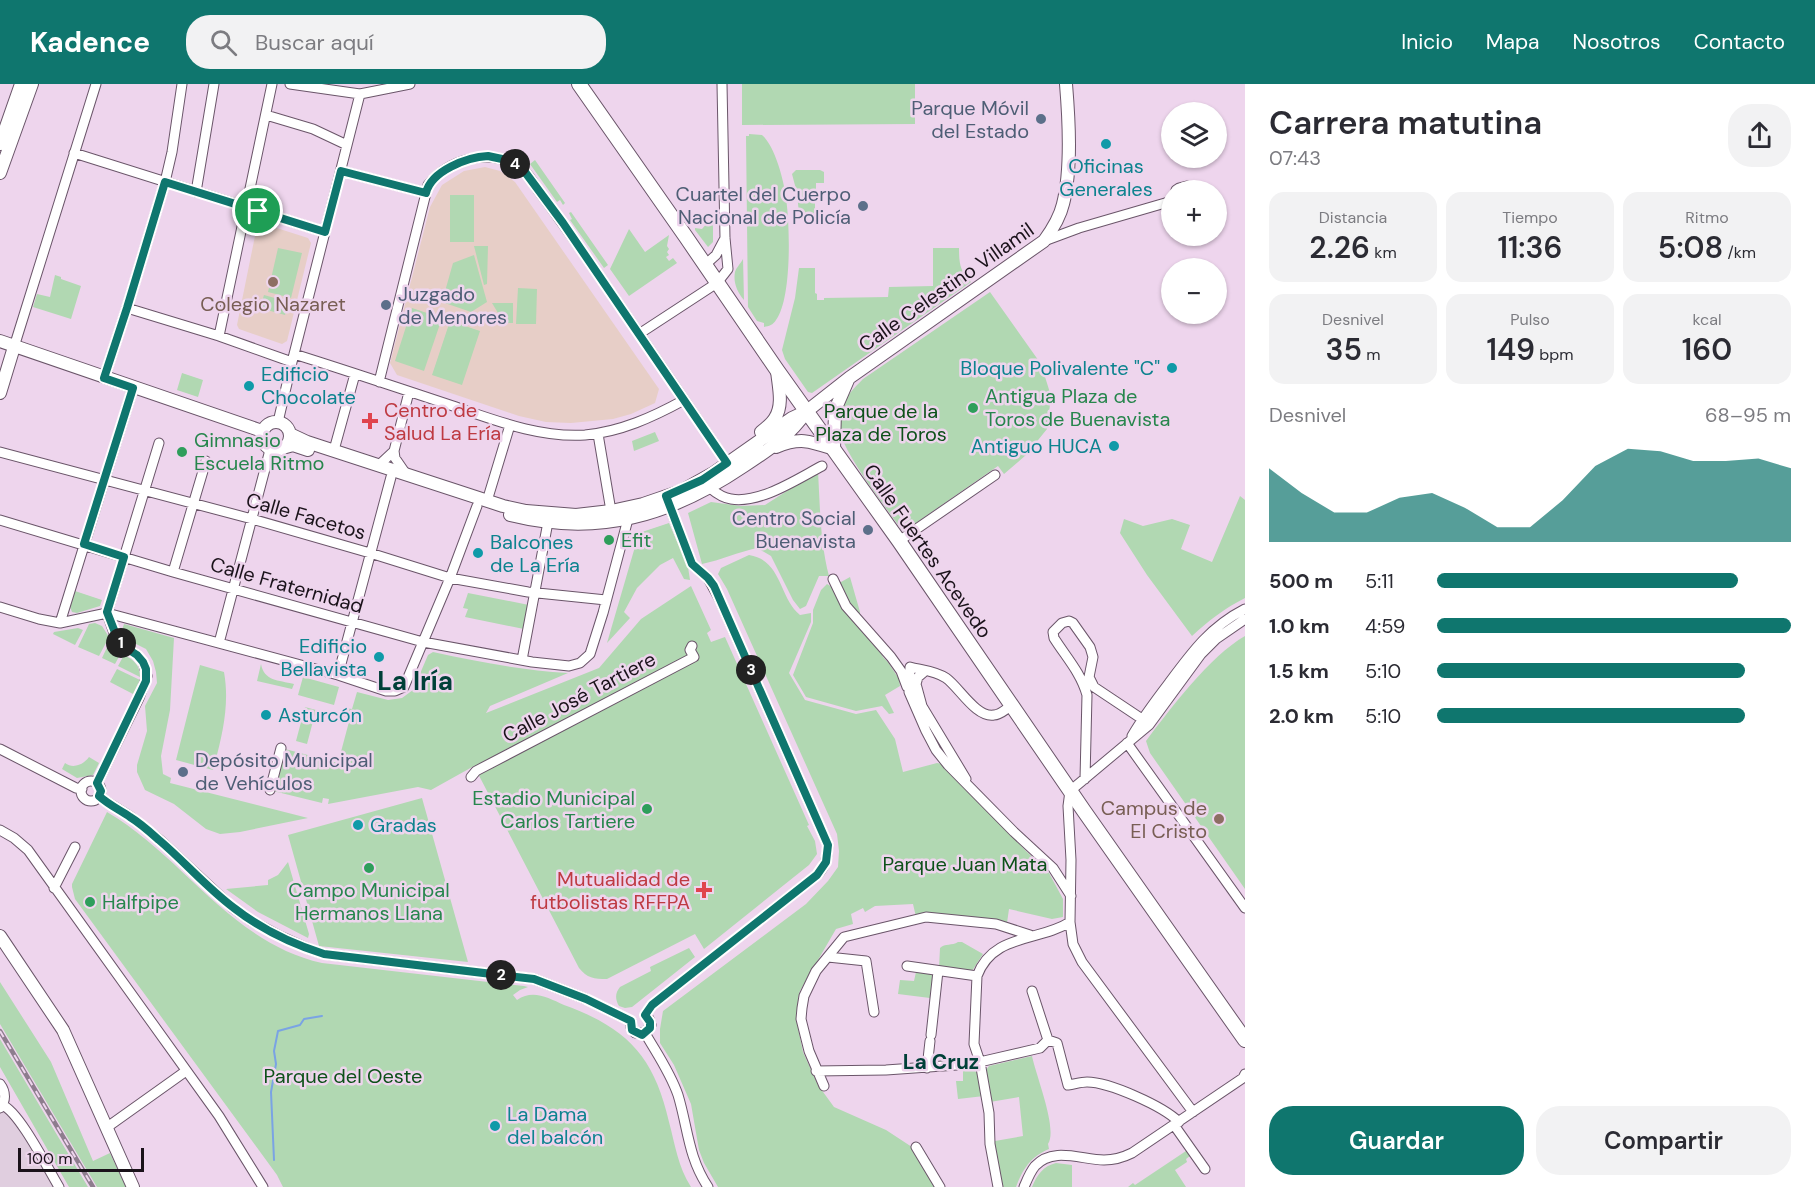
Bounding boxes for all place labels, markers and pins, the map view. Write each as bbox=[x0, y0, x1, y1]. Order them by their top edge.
place label: Parque Móvil del Estado bbox=[911, 95, 1029, 144]
marker: Parque Móvil del Estado bbox=[1034, 112, 1048, 126]
marker: Oficinas Generales bbox=[1099, 137, 1113, 151]
pin: 4 bbox=[500, 149, 530, 179]
place label: Oficinas Generales bbox=[1059, 153, 1153, 202]
place label: Cuartel del Cuerpo Nacional de Policía bbox=[676, 181, 851, 230]
pin bbox=[232, 185, 283, 236]
marker: Cuartel del Cuerpo Nacional de Policía bbox=[856, 199, 870, 213]
marker: Colegio Nazaret bbox=[266, 275, 280, 289]
place label: Juzgado de Menores bbox=[398, 281, 507, 330]
place label: Colegio Nazaret bbox=[200, 291, 346, 317]
marker: Juzgado de Menores bbox=[379, 298, 393, 312]
place label: Bloque Polivalente "C" bbox=[960, 355, 1160, 381]
place label: Edificio Chocolate bbox=[261, 361, 356, 410]
marker: Bloque Polivalente "C" bbox=[1165, 361, 1179, 375]
marker: Edificio Chocolate bbox=[242, 379, 256, 393]
place label: Antigua Plaza de Toros de Buenavista bbox=[985, 383, 1170, 432]
place label: Centro de Salud La Ería bbox=[384, 397, 501, 446]
marker: Antigua Plaza de Toros de Buenavista bbox=[966, 401, 980, 415]
marker: Centro de Salud La Ería bbox=[361, 412, 379, 430]
place label: Gimnasio Escuela Ritmo bbox=[194, 427, 324, 476]
place label: Antiguo HUCA bbox=[971, 433, 1102, 459]
marker: Antiguo HUCA bbox=[1107, 439, 1121, 453]
marker: Gimnasio Escuela Ritmo bbox=[175, 445, 189, 459]
place label: Centro Social Buenavista bbox=[732, 505, 856, 554]
marker: Centro Social Buenavista bbox=[861, 523, 875, 537]
place label: Efit bbox=[621, 527, 652, 553]
place label: Balcones de La Ería bbox=[490, 529, 580, 578]
marker: Efit bbox=[602, 533, 616, 547]
marker: Balcones de La Ería bbox=[471, 546, 485, 560]
pin: 1 bbox=[106, 628, 136, 658]
place label: Edificio Bellavista bbox=[281, 633, 367, 682]
marker: Edificio Bellavista bbox=[372, 650, 386, 664]
pin: 3 bbox=[736, 655, 766, 685]
place label: Asturcón bbox=[278, 702, 362, 728]
marker: Asturcón bbox=[259, 708, 273, 722]
place label: Depósito Municipal de Vehículos bbox=[195, 747, 373, 796]
marker: Depósito Municipal de Vehículos bbox=[176, 765, 190, 779]
place label: Estadio Municipal Carlos Tartiere bbox=[472, 785, 635, 834]
place label: Campus de El Cristo bbox=[1101, 795, 1207, 844]
marker: Estadio Municipal Carlos Tartiere bbox=[640, 802, 654, 816]
place label: Gradas bbox=[370, 812, 437, 838]
marker: Campus de El Cristo bbox=[1212, 812, 1226, 826]
marker: Gradas bbox=[351, 818, 365, 832]
marker: Campo Municipal Hermanos Llana bbox=[362, 861, 376, 875]
place label: Mutualidad de futbolistas RFFPA bbox=[530, 866, 690, 915]
place label: Campo Municipal Hermanos Llana bbox=[288, 877, 450, 926]
marker: Mutualidad de futbolistas RFFPA bbox=[695, 881, 713, 899]
place label: Halfpipe bbox=[102, 889, 179, 915]
marker: Halfpipe bbox=[83, 895, 97, 909]
pin: 2 bbox=[486, 960, 516, 990]
place label: La Dama del balcón bbox=[507, 1101, 603, 1150]
marker: La Dama del balcón bbox=[488, 1119, 502, 1133]

